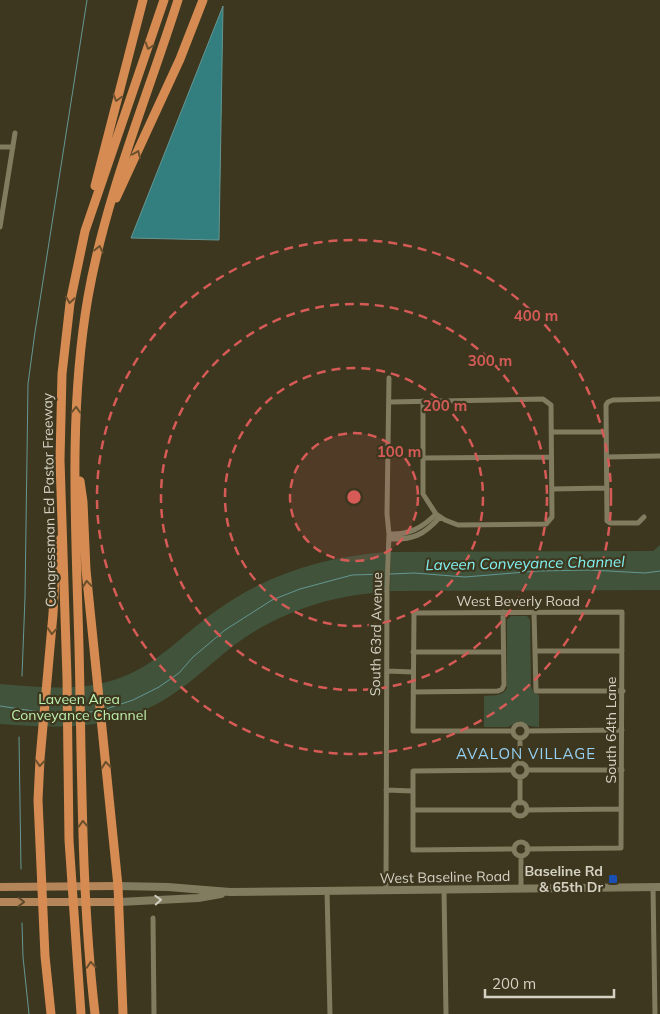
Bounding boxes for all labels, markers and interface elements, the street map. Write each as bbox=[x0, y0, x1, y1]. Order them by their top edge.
one-way arrow bbox=[145, 42, 155, 50]
one-way arrow bbox=[113, 93, 123, 101]
one-way arrow bbox=[130, 150, 141, 159]
one-way arrow bbox=[93, 245, 104, 254]
one-way arrow bbox=[66, 296, 76, 304]
text: 400 m bbox=[514, 306, 558, 325]
text: 300 m bbox=[468, 351, 512, 370]
street label: Congressman Ed Pastor Freeway bbox=[38, 392, 60, 607]
text: 200 m bbox=[423, 396, 467, 415]
one-way arrow bbox=[70, 406, 81, 414]
text: 100 m bbox=[377, 442, 421, 461]
centre of rings bbox=[345, 488, 363, 506]
water label: Laveen Conveyance Channel bbox=[425, 552, 625, 574]
street label: South 63rd Avenue bbox=[366, 572, 386, 696]
one-way arrow bbox=[82, 580, 93, 588]
street label: West Beverly Road bbox=[456, 592, 580, 610]
one-way arrow bbox=[47, 627, 58, 635]
street label: South 64th Lane bbox=[602, 677, 620, 783]
park label: Laveen Area Conveyance Channel bbox=[11, 690, 147, 724]
district label: AVALON VILLAGE bbox=[456, 744, 596, 763]
one-way arrow bbox=[35, 759, 46, 767]
one-way arrow bbox=[101, 760, 112, 768]
one-way arrow bbox=[78, 820, 89, 828]
place label: Baseline Rd & 65th Dr bbox=[524, 862, 603, 896]
street label: West Baseline Road bbox=[379, 867, 511, 887]
marker: Baseline Rd & 65th Dr bbox=[607, 873, 619, 885]
one-way arrow bbox=[155, 895, 163, 906]
one-way arrow bbox=[18, 897, 25, 907]
one-way arrow bbox=[85, 961, 96, 969]
scale bar bbox=[485, 966, 614, 998]
text: 200 m bbox=[492, 974, 536, 993]

